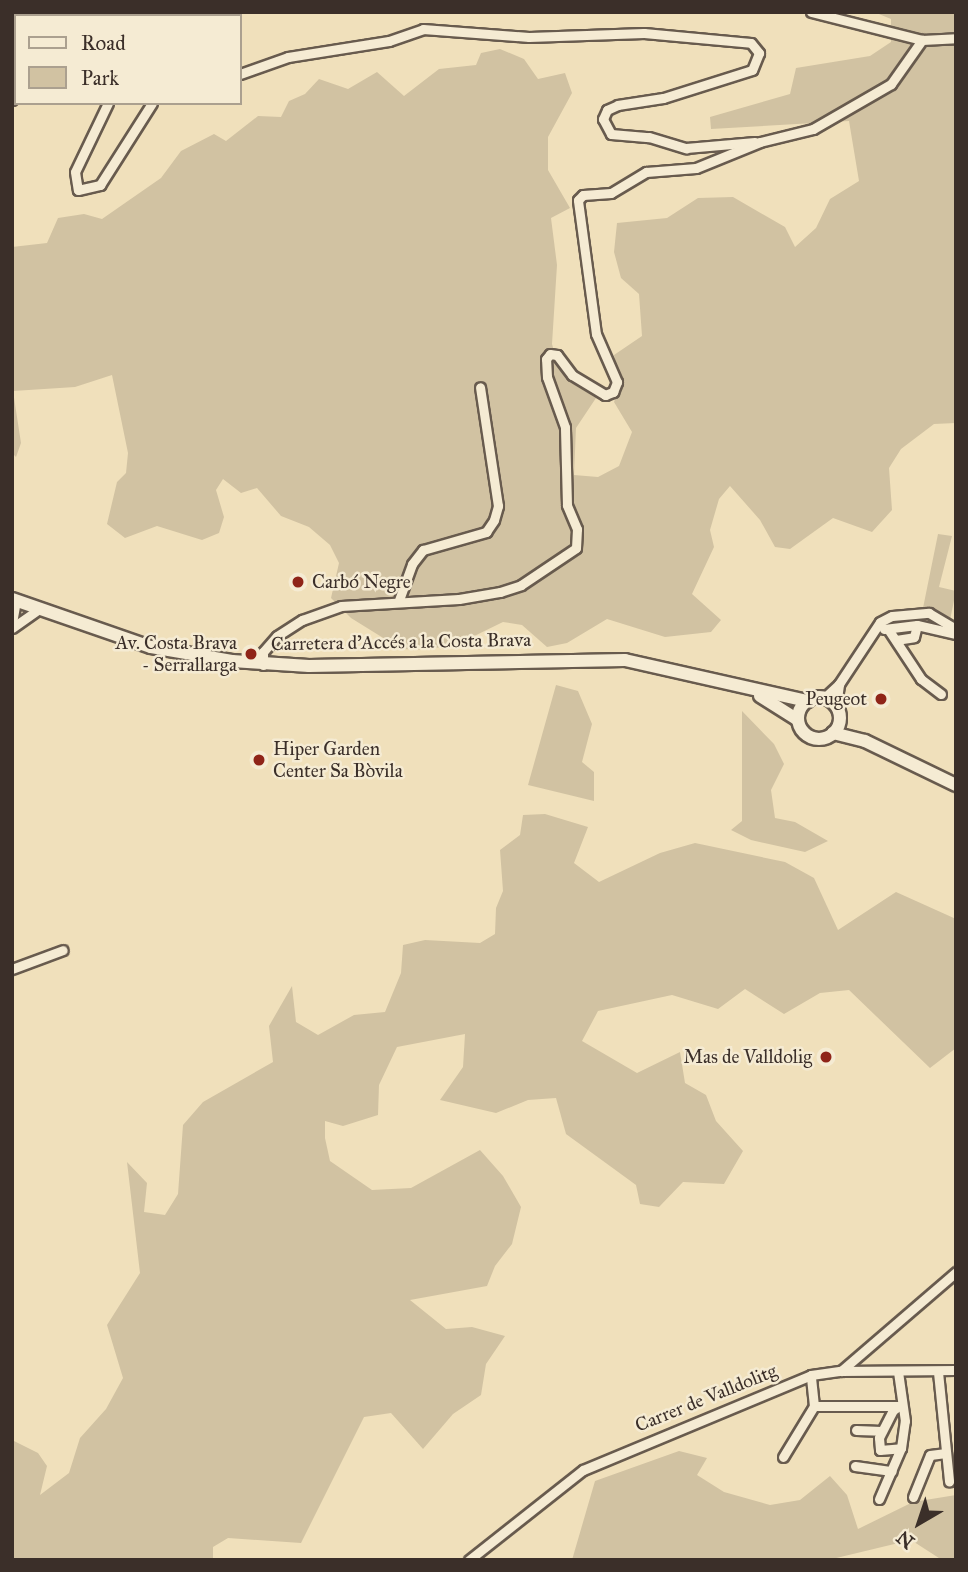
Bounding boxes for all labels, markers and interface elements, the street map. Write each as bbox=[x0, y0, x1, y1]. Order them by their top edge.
legend bbox=[14, 14, 242, 105]
text: Road bbox=[81, 30, 126, 56]
text: Park bbox=[81, 65, 119, 91]
place label: Carbó Negre bbox=[312, 571, 411, 593]
marker: Carbó Negre bbox=[290, 574, 306, 590]
street label: Carretera d'Accés a la Costa Brava bbox=[271, 628, 531, 656]
place label: Av. Costa Brava - Serrallarga bbox=[115, 632, 237, 676]
marker: Av. Costa Brava - Serrallarga bbox=[243, 646, 259, 662]
place label: Peugeot bbox=[805, 688, 867, 710]
marker: Peugeot bbox=[873, 691, 889, 707]
place label: Hiper Garden Center Sa Bòvila bbox=[273, 738, 403, 782]
marker: Hiper Garden Center Sa Bòvila bbox=[251, 752, 267, 768]
place label: Mas de Valldolig bbox=[683, 1046, 812, 1068]
marker: Mas de Valldolig bbox=[818, 1049, 834, 1065]
street label: Carrer de Valldolitg bbox=[632, 1359, 780, 1437]
north arrow bbox=[884, 1488, 954, 1558]
text: N bbox=[892, 1526, 919, 1554]

